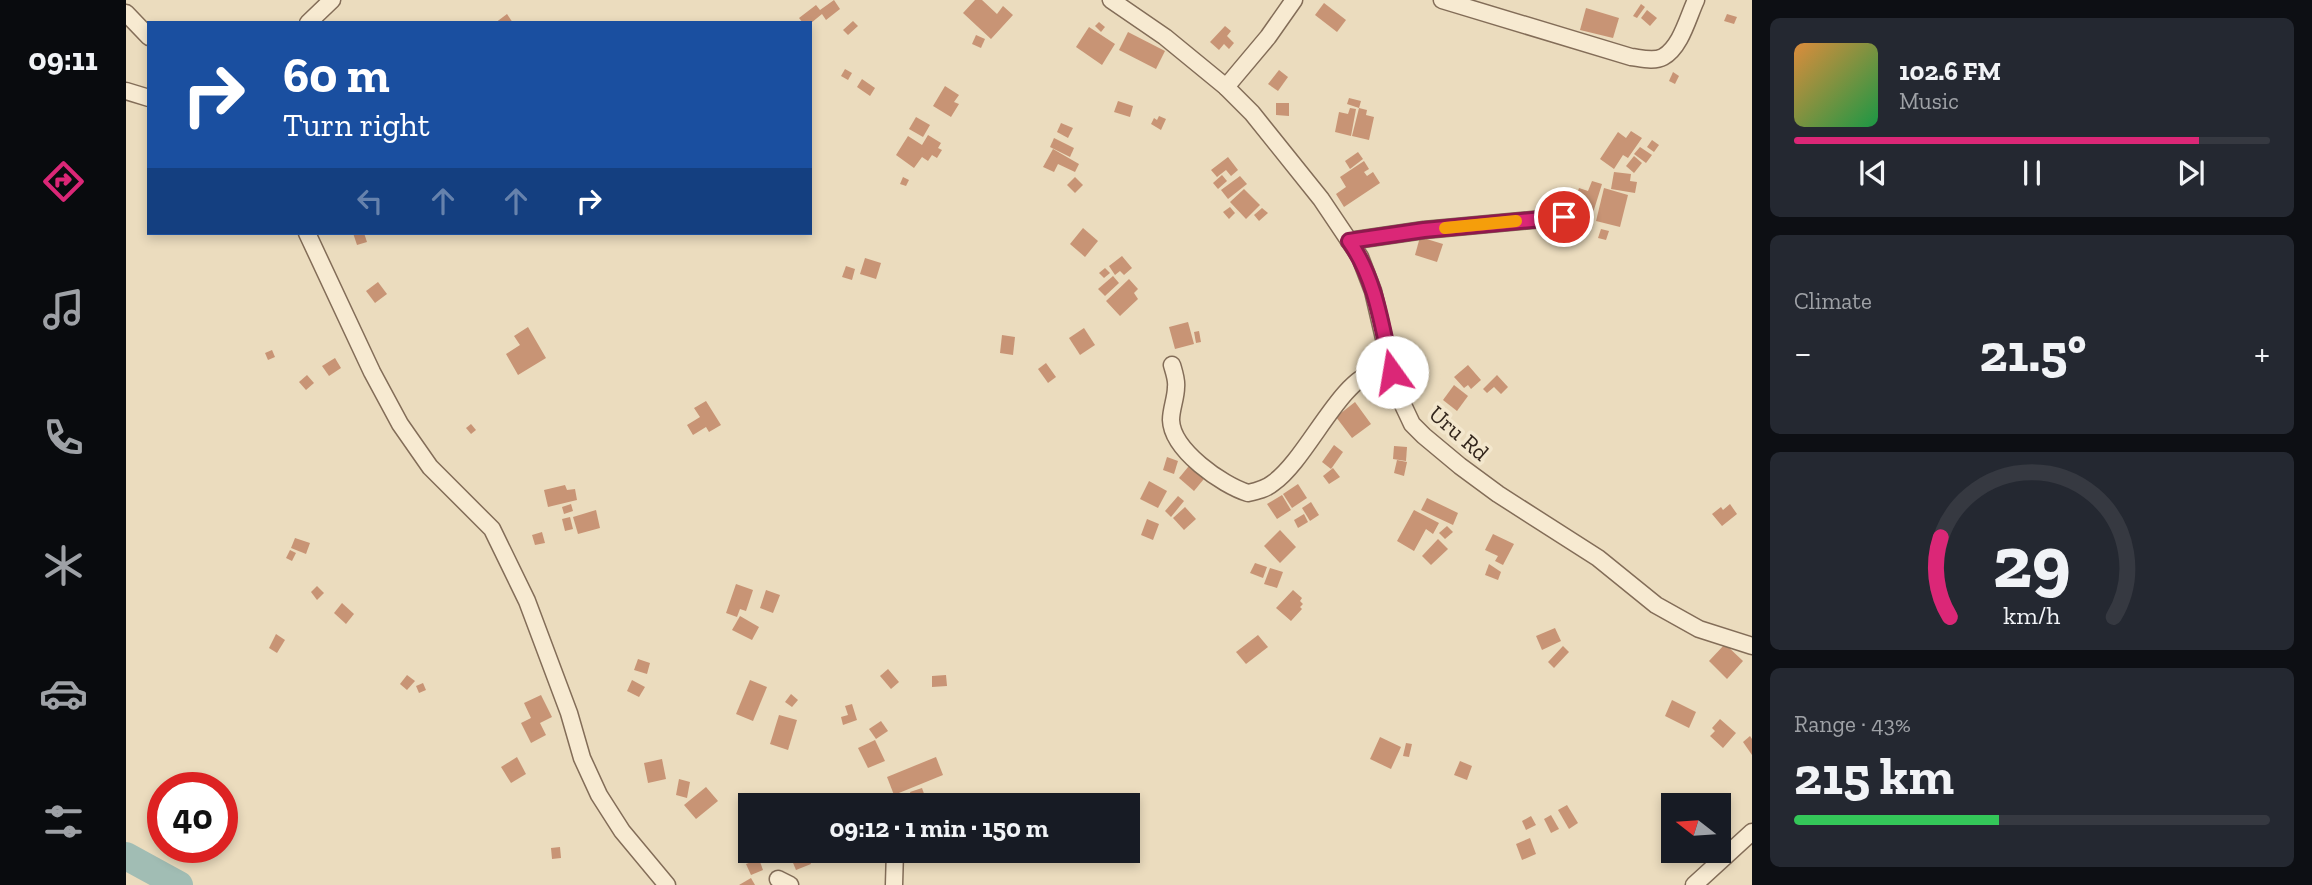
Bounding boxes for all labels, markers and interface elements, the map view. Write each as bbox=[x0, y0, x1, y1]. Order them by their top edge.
text: 09:11 bbox=[28, 40, 98, 78]
text: 60 m bbox=[283, 46, 390, 105]
icon: right bbox=[168, 49, 259, 140]
text: 102.6 FM bbox=[1899, 55, 2001, 87]
text: Music bbox=[1899, 87, 1959, 115]
text: Turn right bbox=[283, 106, 430, 144]
icon: previous bbox=[1854, 154, 1892, 192]
icon: pause bbox=[2013, 154, 2051, 192]
icon: next bbox=[2172, 154, 2210, 192]
icon: directions bbox=[39, 157, 88, 206]
icon: left bbox=[351, 182, 389, 220]
icon: ahead bbox=[424, 182, 462, 220]
icon: ahead bbox=[497, 182, 535, 220]
icon: right bbox=[570, 182, 608, 220]
pin bbox=[1534, 187, 1594, 247]
icon: arrive bbox=[1545, 198, 1583, 236]
icon: music bbox=[39, 285, 88, 334]
text: Climate bbox=[1794, 287, 1872, 315]
text: 21.5° bbox=[1979, 322, 2086, 384]
text: − bbox=[1794, 330, 1812, 376]
text: + bbox=[2254, 330, 2270, 376]
position arrow bbox=[1355, 335, 1429, 409]
street label: Uru Rd bbox=[1423, 399, 1495, 467]
icon: phone bbox=[39, 413, 88, 462]
text: 29 bbox=[1993, 518, 2071, 606]
icon: climate bbox=[39, 541, 88, 590]
text: km/h bbox=[2003, 600, 2061, 630]
icon: car bbox=[39, 669, 88, 718]
text: Range · 43% bbox=[1794, 710, 1911, 738]
text: 215 km bbox=[1794, 745, 1954, 807]
speed limit sign: 40 bbox=[147, 772, 238, 863]
north arrow bbox=[1661, 793, 1731, 863]
map controls bbox=[1661, 793, 1731, 863]
icon: filters bbox=[39, 797, 88, 846]
text: 09:12 · 1 min · 150 m bbox=[829, 812, 1049, 844]

